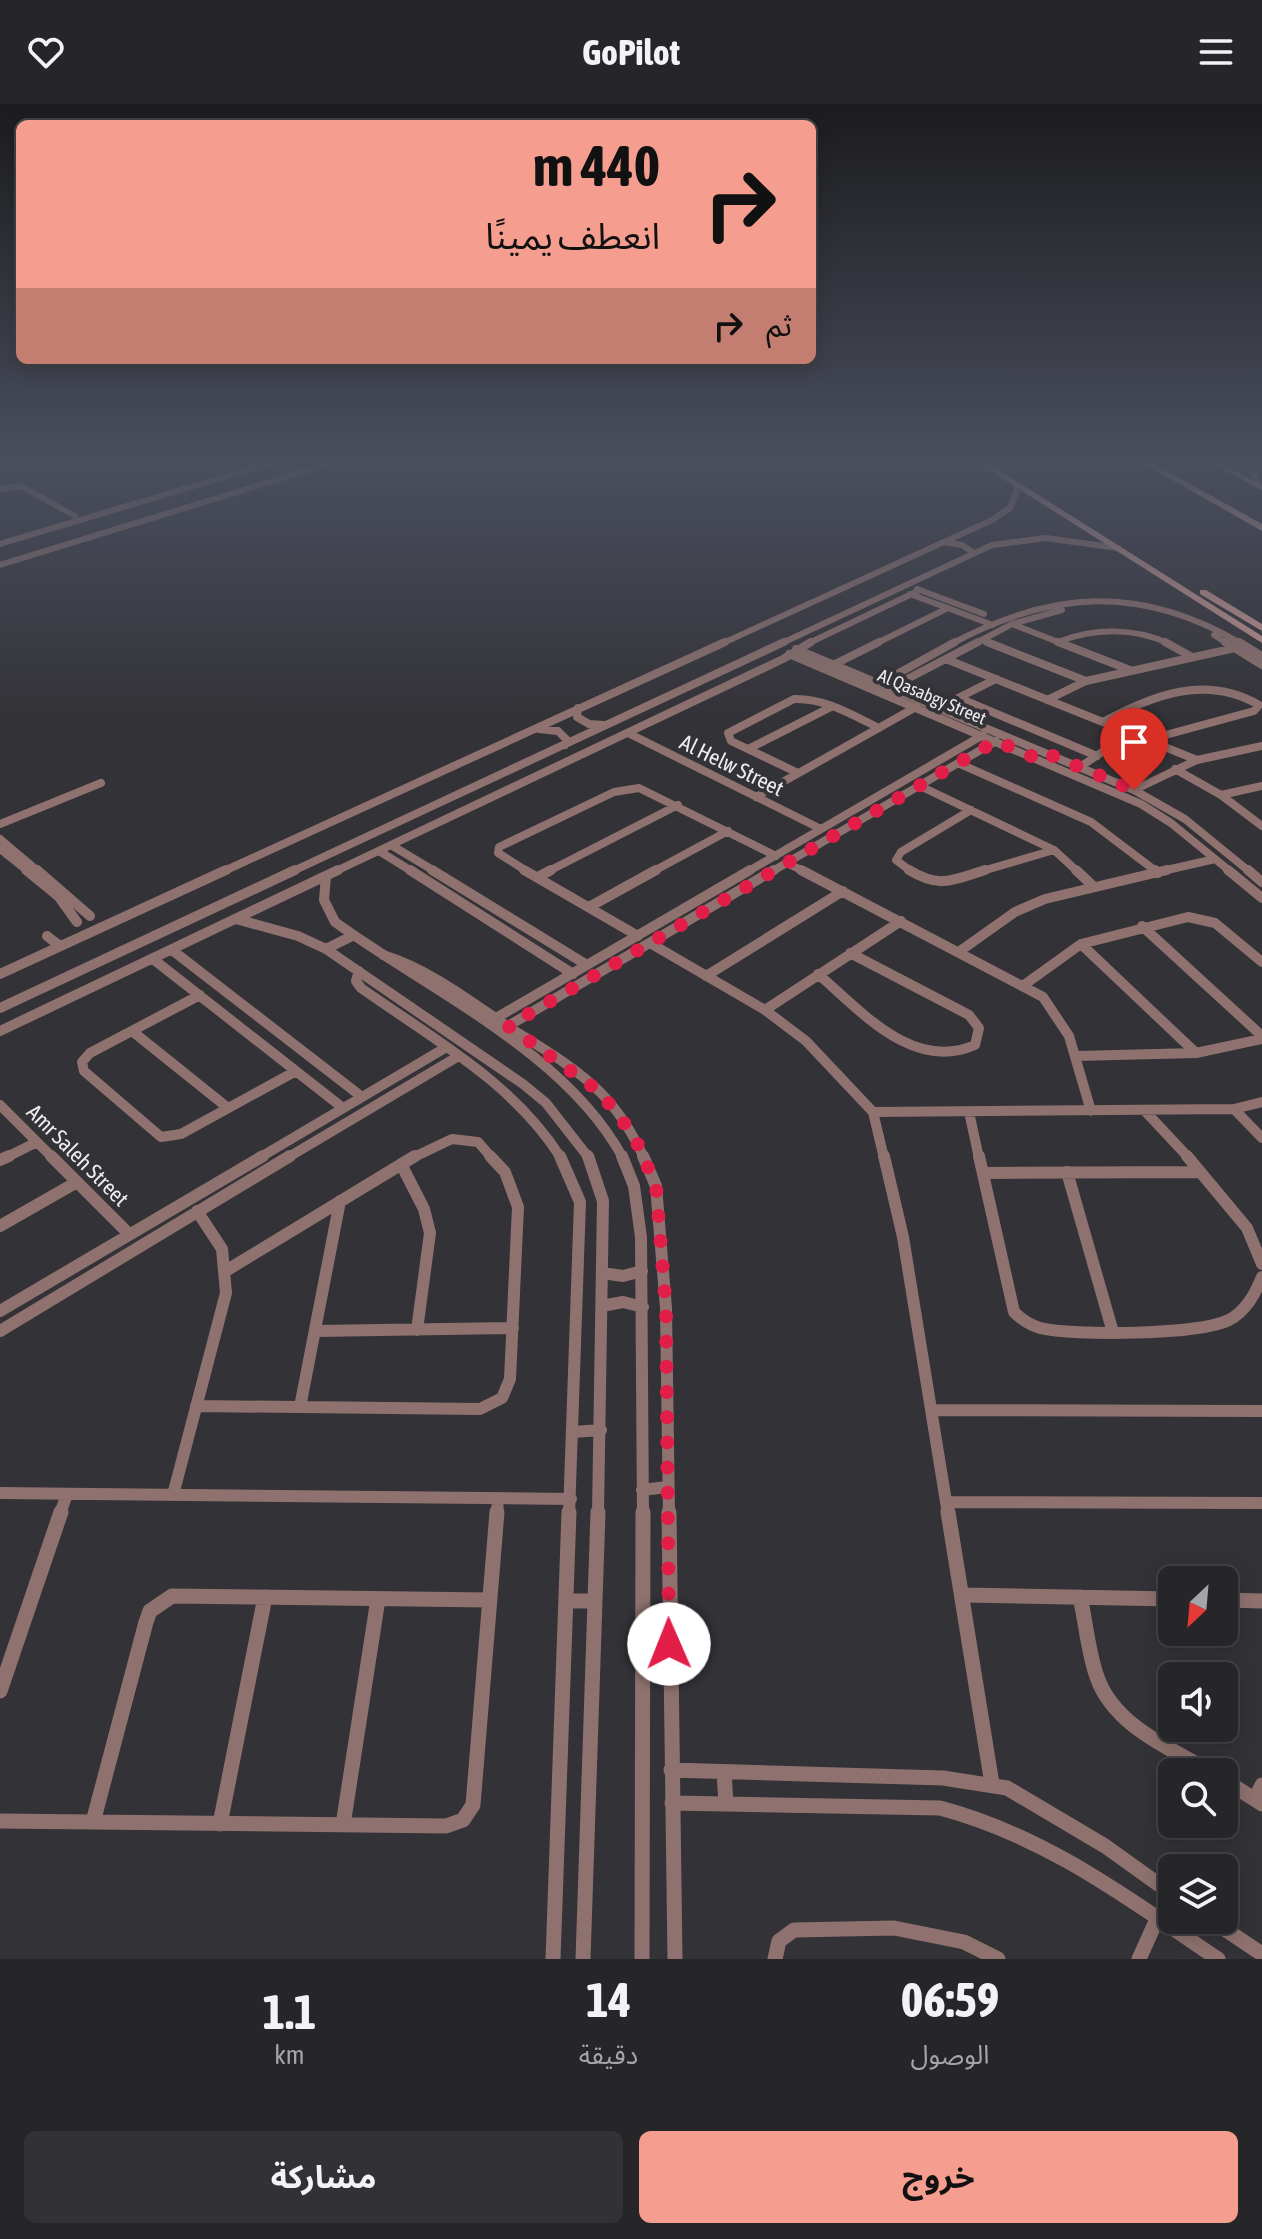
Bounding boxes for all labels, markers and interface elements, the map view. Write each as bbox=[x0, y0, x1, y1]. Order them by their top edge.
icon: heart bbox=[24, 30, 68, 74]
icon: menu bbox=[1194, 30, 1238, 74]
text: GoPilot bbox=[582, 31, 680, 73]
text: 440 m bbox=[533, 134, 660, 198]
icon: right bbox=[688, 152, 792, 256]
text: انعطف يمينًا bbox=[485, 215, 660, 257]
icon: right bbox=[706, 304, 750, 348]
text: ثم bbox=[766, 308, 792, 342]
street label: Al Qasabgy Street bbox=[875, 664, 989, 729]
pin bbox=[1100, 708, 1168, 790]
icon: arrive bbox=[1112, 720, 1156, 764]
street label: Al Helw Street bbox=[676, 729, 788, 801]
street label: Amr Saleh Street bbox=[22, 1099, 134, 1211]
north arrow bbox=[1158, 1566, 1238, 1646]
map controls bbox=[1158, 1566, 1238, 1934]
position arrow bbox=[627, 1602, 711, 1686]
button: sound bbox=[1158, 1662, 1238, 1742]
button: search bbox=[1158, 1758, 1238, 1838]
button: layers bbox=[1158, 1854, 1238, 1934]
text: 14 bbox=[586, 1972, 631, 2027]
text: 06:59 bbox=[901, 1972, 999, 2027]
text: 1.1 bbox=[263, 1984, 316, 2039]
text: km bbox=[274, 2040, 305, 2070]
text: دقيقة bbox=[579, 2040, 638, 2070]
text: الوصول bbox=[911, 2040, 990, 2070]
button: مشاركة bbox=[24, 2131, 623, 2223]
button: خروج bbox=[639, 2131, 1238, 2223]

